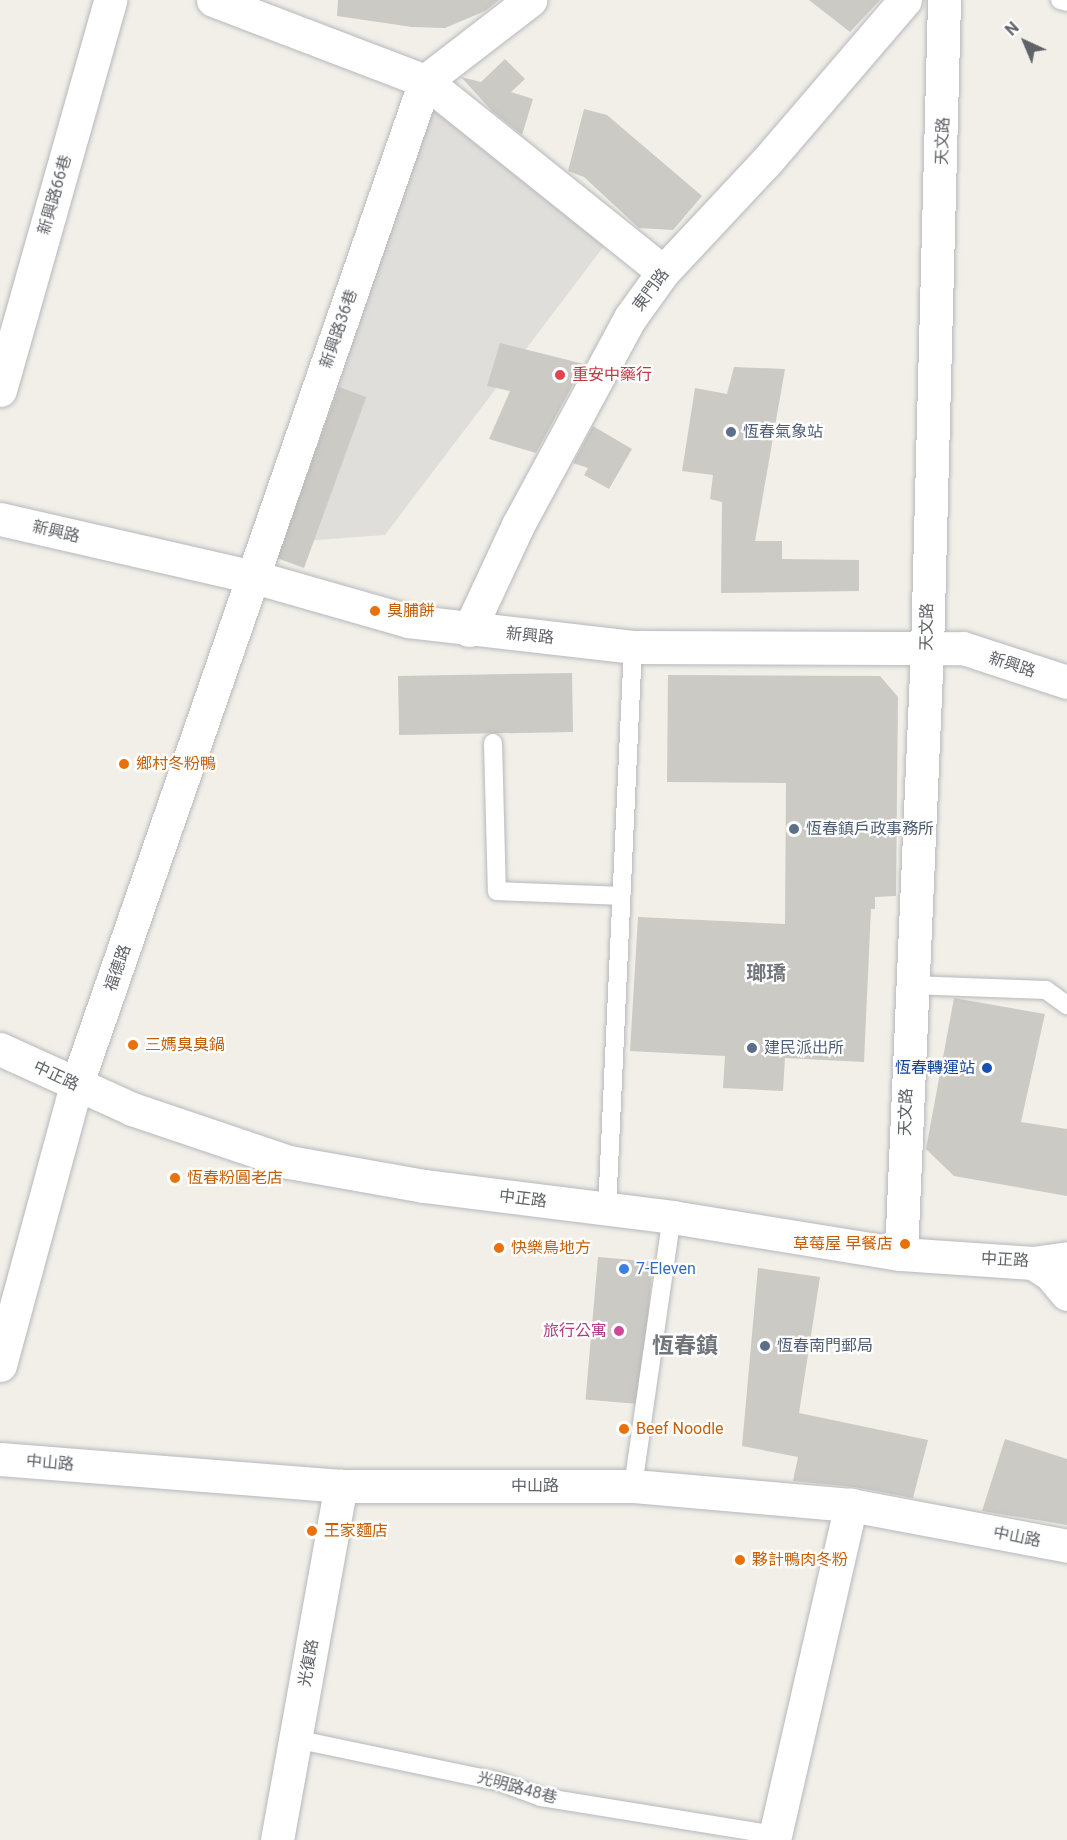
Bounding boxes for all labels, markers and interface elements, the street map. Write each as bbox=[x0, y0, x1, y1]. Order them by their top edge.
north arrow bbox=[995, 12, 1055, 72]
text: N bbox=[1001, 18, 1023, 39]
street label: 天文路 bbox=[933, 117, 953, 165]
street label: 新興路66巷 bbox=[34, 153, 76, 237]
street label: 東門路 bbox=[629, 265, 673, 315]
street label: 新興路36巷 bbox=[317, 287, 361, 371]
place label: 重安中藥行 bbox=[572, 365, 652, 385]
marker: 重安中藥行 bbox=[553, 368, 567, 382]
place label: 恆春氣象站 bbox=[743, 422, 823, 442]
marker: 恆春氣象站 bbox=[724, 425, 738, 439]
street label: 新興路 bbox=[30, 517, 82, 547]
place label: 臭脯餅 bbox=[387, 601, 435, 621]
street label: 天文路 bbox=[917, 603, 937, 651]
marker: 臭脯餅 bbox=[368, 604, 382, 618]
street label: 新興路 bbox=[505, 624, 555, 648]
street label: 新興路 bbox=[986, 648, 1038, 682]
place label: 鄉村冬粉鴨 bbox=[136, 754, 216, 774]
marker: 鄉村冬粉鴨 bbox=[117, 757, 131, 771]
place label: 恆春鎮戶政事務所 bbox=[806, 819, 934, 839]
marker: 恆春鎮戶政事務所 bbox=[787, 822, 801, 836]
street label: 福德路 bbox=[101, 942, 135, 994]
district label: 瑯𤩝 bbox=[746, 961, 786, 985]
place label: 三媽臭臭鍋 bbox=[145, 1035, 225, 1055]
marker: 三媽臭臭鍋 bbox=[126, 1038, 140, 1052]
place label: 建民派出所 bbox=[764, 1038, 844, 1058]
marker: 建民派出所 bbox=[745, 1041, 759, 1055]
street label: 中正路 bbox=[30, 1057, 82, 1095]
place label: 恆春轉運站 bbox=[895, 1058, 975, 1078]
marker: 恆春轉運站 bbox=[980, 1061, 994, 1075]
street label: 天文路 bbox=[896, 1088, 916, 1136]
place label: 恆春粉圓老店 bbox=[187, 1168, 283, 1188]
marker: 恆春粉圓老店 bbox=[168, 1171, 182, 1185]
street label: 中正路 bbox=[498, 1187, 548, 1211]
place label: 草莓屋 早餐店 bbox=[793, 1234, 893, 1254]
marker: 草莓屋 早餐店 bbox=[898, 1237, 912, 1251]
place label: 快樂鳥地方 bbox=[511, 1238, 591, 1258]
marker: 快樂鳥地方 bbox=[492, 1241, 506, 1255]
street label: 中正路 bbox=[981, 1249, 1029, 1271]
place label: 7-Eleven bbox=[636, 1259, 696, 1279]
marker: 7-Eleven bbox=[617, 1262, 631, 1276]
place label: 旅行公寓 bbox=[543, 1321, 607, 1341]
marker: 旅行公寓 bbox=[612, 1324, 626, 1338]
district label: 恆春鎮 bbox=[652, 1333, 718, 1359]
place label: 恆春南門郵局 bbox=[777, 1336, 873, 1356]
marker: 恆春南門郵局 bbox=[758, 1339, 772, 1353]
place label: Beef Noodle bbox=[636, 1419, 724, 1439]
marker: Beef Noodle bbox=[617, 1422, 631, 1436]
street label: 中山路 bbox=[25, 1451, 75, 1475]
street label: 中山路 bbox=[511, 1476, 559, 1496]
place label: 王家麵店 bbox=[324, 1521, 388, 1541]
street label: 中山路 bbox=[992, 1523, 1042, 1551]
marker: 王家麵店 bbox=[305, 1524, 319, 1538]
place label: 夥計鴨肉冬粉 bbox=[752, 1550, 848, 1570]
marker: 夥計鴨肉冬粉 bbox=[733, 1553, 747, 1567]
street label: 光復路 bbox=[295, 1638, 323, 1688]
street label: 光明路48巷 bbox=[475, 1768, 559, 1808]

